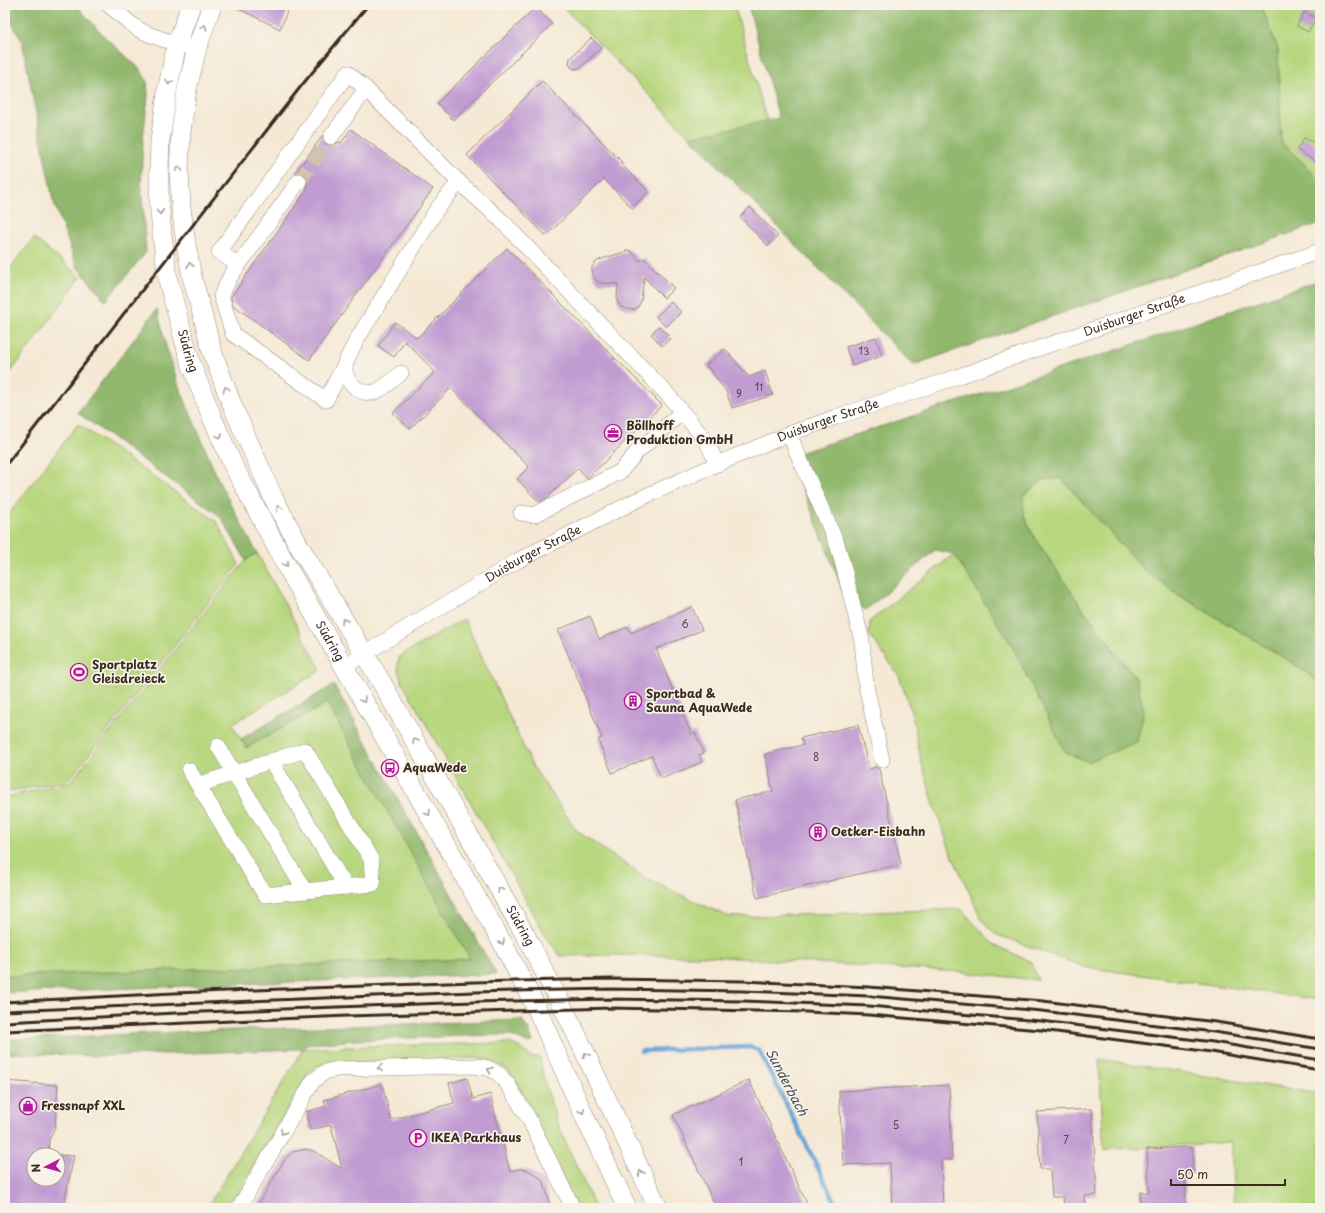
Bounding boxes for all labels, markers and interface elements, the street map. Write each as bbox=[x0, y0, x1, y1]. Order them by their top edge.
one-way arrow bbox=[200, 23, 208, 30]
one-way arrow bbox=[165, 79, 174, 85]
one-way arrow bbox=[175, 166, 183, 172]
one-way arrow bbox=[155, 209, 164, 215]
one-way arrow bbox=[186, 262, 195, 268]
street label: Duisburger Straße bbox=[1081, 288, 1187, 340]
street label: Südring bbox=[174, 327, 204, 375]
house number: 13 bbox=[858, 343, 870, 358]
house number: 11 bbox=[755, 379, 763, 394]
one-way arrow bbox=[222, 386, 231, 393]
house number: 9 bbox=[736, 386, 742, 401]
street label: Duisburger Straße bbox=[774, 394, 881, 446]
place label: Böllhoff Produktion GmbH bbox=[626, 416, 733, 448]
office icon: Böllhoff Produktion GmbH bbox=[603, 423, 623, 443]
one-way arrow bbox=[215, 431, 223, 439]
one-way arrow bbox=[276, 505, 283, 512]
street label: Duisburger Straße bbox=[481, 520, 584, 586]
one-way arrow bbox=[281, 560, 288, 567]
house number: 6 bbox=[681, 616, 689, 631]
street label: Südring bbox=[312, 617, 349, 664]
one-way arrow bbox=[341, 618, 349, 625]
place label: Sportplatz Gleisdreieck bbox=[92, 655, 166, 687]
sports icon: Sportplatz Gleisdreieck bbox=[69, 662, 89, 682]
place label: Sportbad & Sauna AquaWede bbox=[646, 684, 752, 716]
building icon: Sportbad & Sauna AquaWede bbox=[623, 691, 643, 711]
one-way arrow bbox=[359, 696, 366, 703]
one-way arrow bbox=[412, 738, 419, 745]
house number: 8 bbox=[813, 749, 819, 764]
bus stop icon: AquaWede bbox=[380, 758, 400, 778]
place label: AquaWede bbox=[402, 758, 467, 776]
one-way arrow bbox=[423, 809, 430, 816]
building icon: Oetker-Eisbahn bbox=[808, 822, 828, 842]
place label: Oetker-Eisbahn bbox=[831, 822, 926, 840]
one-way arrow bbox=[497, 887, 504, 894]
street label: Südring bbox=[502, 902, 540, 949]
one-way arrow bbox=[497, 938, 505, 945]
water label: Sunderbach bbox=[762, 1045, 813, 1119]
one-way arrow bbox=[582, 1052, 590, 1059]
one-way arrow bbox=[377, 1064, 383, 1072]
one-way arrow bbox=[487, 1067, 494, 1075]
shop icon: Fressnapf XXL bbox=[18, 1096, 38, 1116]
place label: Fressnapf XXL bbox=[41, 1096, 125, 1114]
one-way arrow bbox=[577, 1107, 585, 1114]
house number: 5 bbox=[893, 1117, 899, 1132]
one-way arrow bbox=[281, 1128, 288, 1135]
parking icon: IKEA Parkhaus bbox=[408, 1128, 428, 1148]
place label: IKEA Parkhaus bbox=[431, 1128, 522, 1146]
house number: 7 bbox=[1063, 1132, 1069, 1147]
north arrow bbox=[26, 1147, 66, 1187]
house number: 1 bbox=[739, 1154, 743, 1169]
scale bar bbox=[1171, 1161, 1285, 1187]
text: N bbox=[27, 1163, 44, 1173]
text: 50 m bbox=[1177, 1165, 1208, 1183]
one-way arrow bbox=[639, 1169, 646, 1177]

